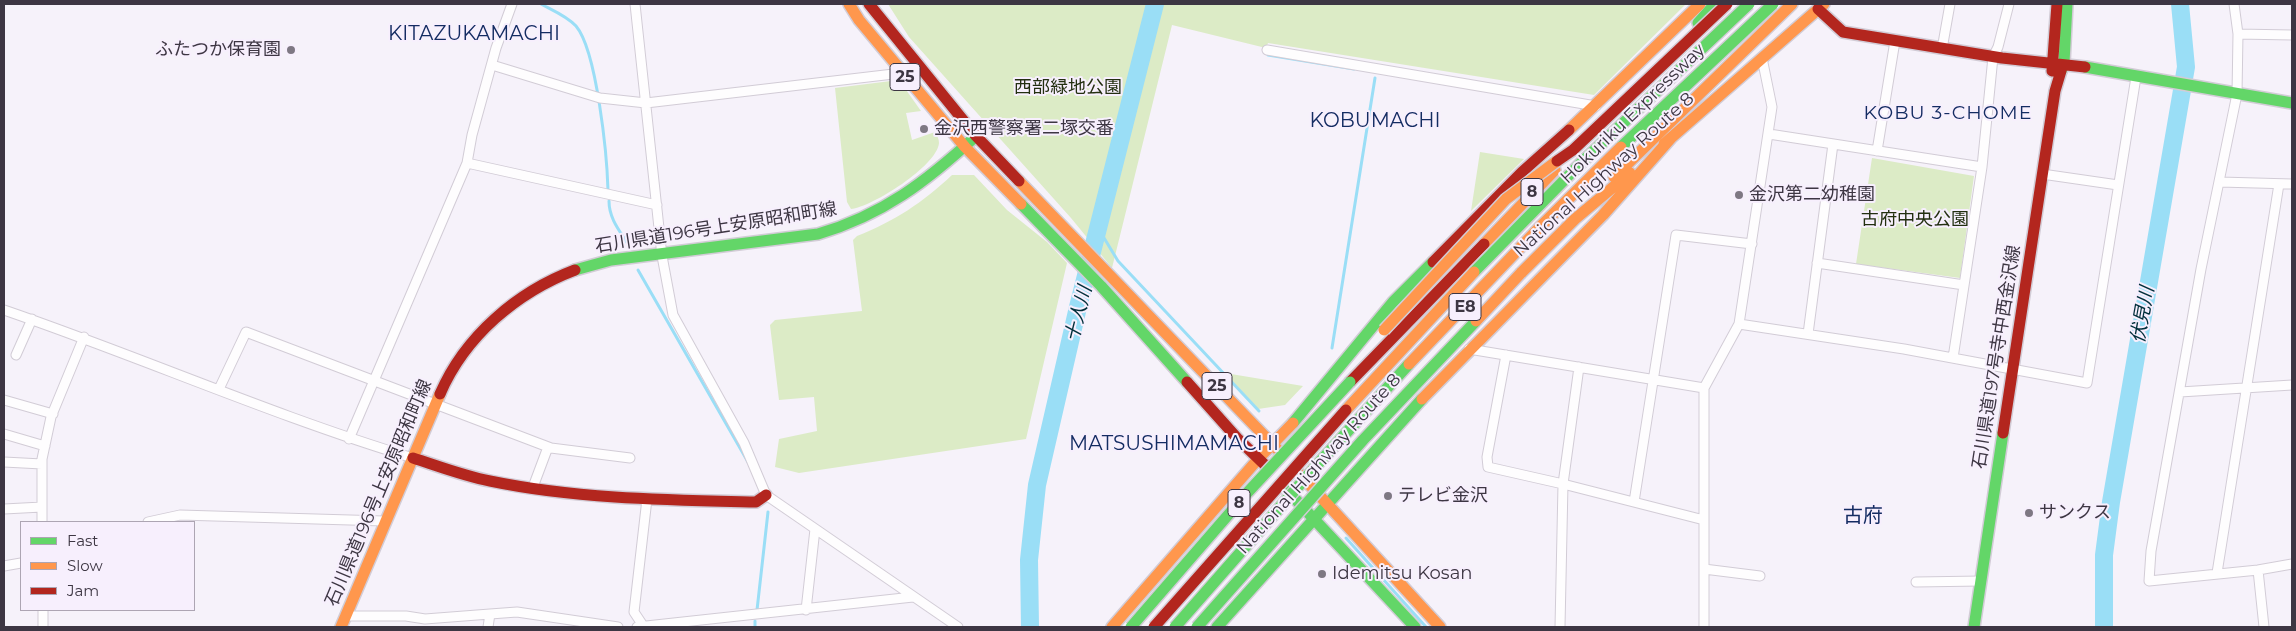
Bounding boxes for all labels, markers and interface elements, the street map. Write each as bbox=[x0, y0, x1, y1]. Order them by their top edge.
district label: KITAZUKAMACHI bbox=[380, 22, 568, 46]
place label: ふたつか保育園 bbox=[155, 39, 281, 61]
street label: Hokuriku Expressway bbox=[1556, 39, 1710, 189]
marker: ふたつか保育園 bbox=[285, 44, 297, 56]
road number: 25 bbox=[890, 64, 920, 90]
park label: 西部緑地公園 bbox=[1014, 77, 1122, 99]
street label: National Highway Route 8 bbox=[1509, 88, 1699, 262]
district label: KOBU 3-CHOME bbox=[1862, 102, 2034, 124]
district label: KOBUMACHI bbox=[1304, 109, 1446, 133]
place label: 金沢西警察署二塚交番 bbox=[934, 118, 1114, 140]
marker: 金沢西警察署二塚交番 bbox=[918, 123, 930, 135]
road number: 8 bbox=[1521, 178, 1543, 206]
place label: 金沢第二幼稚園 bbox=[1749, 184, 1875, 206]
marker: 金沢第二幼稚園 bbox=[1733, 189, 1745, 201]
street label: 石川県道196号上安原昭和町線 bbox=[594, 198, 838, 258]
park label: 古府中央公園 bbox=[1861, 209, 1969, 231]
street label: 石川県道197号寺中西金沢線 bbox=[1969, 244, 2025, 470]
water label: 十人川 bbox=[1061, 284, 1097, 344]
water label: 伏見川 bbox=[2127, 285, 2159, 345]
road number: E8 bbox=[1449, 294, 1481, 320]
street label: National Highway Route 8 bbox=[1232, 369, 1406, 559]
road number: 25 bbox=[1202, 372, 1232, 400]
street label: 石川県道196号上安原昭和町線 bbox=[321, 376, 437, 610]
district label: MATSUSHIMAMACHI bbox=[1060, 432, 1288, 456]
place label: テレビ金沢 bbox=[1398, 485, 1488, 507]
road number: 8 bbox=[1228, 489, 1250, 516]
marker: テレビ金沢 bbox=[1382, 490, 1394, 502]
place label: サンクス bbox=[2039, 502, 2111, 524]
district label: 古府 bbox=[1843, 504, 1883, 528]
marker: サンクス bbox=[2023, 507, 2035, 519]
legend bbox=[20, 521, 195, 611]
text: Fast bbox=[67, 531, 98, 550]
text: Slow bbox=[67, 556, 103, 575]
place label: Idemitsu Kosan bbox=[1332, 563, 1472, 585]
marker: Idemitsu Kosan bbox=[1316, 568, 1328, 580]
text: Jam bbox=[67, 581, 99, 600]

